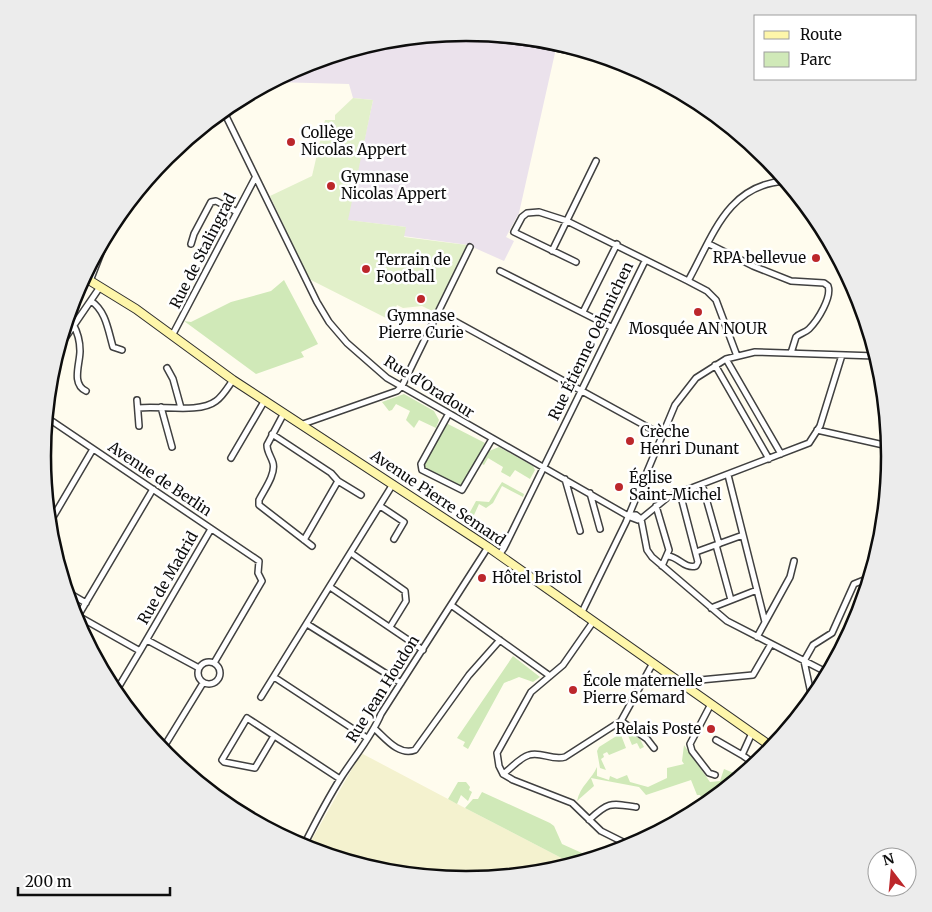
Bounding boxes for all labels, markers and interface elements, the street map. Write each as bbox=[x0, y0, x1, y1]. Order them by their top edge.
legend bbox=[754, 15, 917, 80]
text: Route bbox=[800, 25, 842, 44]
text: Parc bbox=[800, 50, 832, 69]
place label: Collège Nicolas Appert bbox=[301, 123, 407, 159]
marker: Collège Nicolas Appert bbox=[285, 136, 297, 148]
place label: Gymnase Nicolas Appert bbox=[341, 167, 447, 203]
marker: Gymnase Nicolas Appert bbox=[325, 180, 337, 192]
street label: Rue de Stalingrad bbox=[165, 190, 240, 312]
place label: RPA bellevue bbox=[713, 248, 806, 267]
place label: Terrain de Football bbox=[376, 250, 451, 286]
marker: RPA bellevue bbox=[810, 252, 822, 264]
street label: Rue Étienne Oehmichen bbox=[543, 258, 637, 423]
marker: Terrain de Football bbox=[360, 263, 372, 275]
marker: Gymnase Pierre Curie bbox=[415, 293, 427, 305]
place label: Gymnase Pierre Curie bbox=[378, 306, 464, 342]
marker: Mosquée AN NOUR bbox=[692, 306, 704, 318]
place label: Mosquée AN NOUR bbox=[629, 319, 768, 338]
street label: Rue d'Oradour bbox=[381, 351, 478, 422]
place label: Crèche Henri Dunant bbox=[640, 422, 739, 458]
marker: Crèche Henri Dunant bbox=[624, 435, 636, 447]
street label: Avenue de Berlin bbox=[104, 436, 216, 520]
street label: Avenue Pierre Semard bbox=[367, 445, 509, 550]
place label: Église Saint-Michel bbox=[629, 467, 722, 504]
marker: Église Saint-Michel bbox=[613, 481, 625, 493]
street label: Rue de Madrid bbox=[133, 528, 202, 628]
place label: Hôtel Bristol bbox=[492, 568, 582, 587]
marker: Hôtel Bristol bbox=[476, 572, 488, 584]
street label: Rue Jean Houdon bbox=[342, 631, 423, 746]
place label: École maternelle Pierre Semard bbox=[583, 670, 703, 707]
marker: École maternelle Pierre Semard bbox=[567, 684, 579, 696]
place label: Relais Poste bbox=[615, 719, 701, 738]
marker: Relais Poste bbox=[705, 723, 717, 735]
north arrow bbox=[867, 847, 917, 897]
text: N bbox=[881, 849, 896, 870]
scale bar bbox=[18, 864, 170, 896]
text: 200 m bbox=[25, 872, 72, 891]

